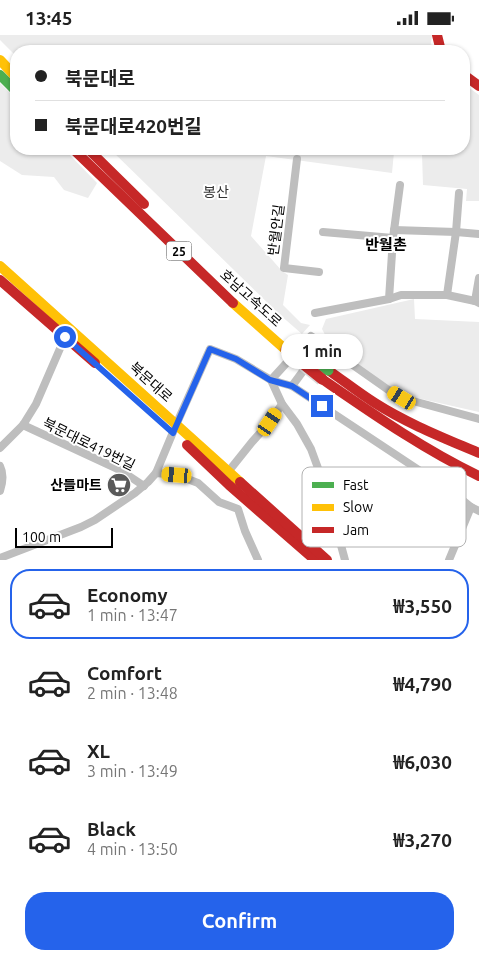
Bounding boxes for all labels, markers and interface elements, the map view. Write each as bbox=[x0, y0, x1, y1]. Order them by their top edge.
text: 13:45 bbox=[25, 7, 73, 29]
text: 북문대로 bbox=[65, 67, 135, 89]
text: 북문대로420번길 bbox=[65, 115, 202, 137]
park label: 봉산 bbox=[203, 184, 229, 200]
street label: 반월안길 bbox=[265, 203, 287, 257]
district label: 반월촌 bbox=[365, 236, 407, 253]
road number: 25 bbox=[166, 242, 192, 261]
street label: 호남고속도로 bbox=[217, 266, 285, 330]
route start bbox=[54, 326, 76, 348]
callout: 1 min bbox=[281, 333, 363, 369]
text: 1 min bbox=[302, 342, 342, 360]
street label: 북문대로 bbox=[126, 359, 176, 405]
car bbox=[385, 384, 418, 412]
route end bbox=[311, 395, 333, 417]
car bbox=[255, 405, 284, 439]
street label: 북문대로419번길 bbox=[40, 415, 138, 473]
car bbox=[161, 466, 192, 484]
legend bbox=[302, 467, 466, 547]
supermarket icon: 산들마트 bbox=[106, 472, 132, 498]
place label: 산들마트 bbox=[50, 477, 102, 493]
text: Fast bbox=[343, 477, 369, 493]
text: Slow bbox=[343, 499, 373, 515]
text: Jam bbox=[343, 522, 369, 538]
scale bar bbox=[15, 525, 112, 548]
text: 100 m bbox=[22, 529, 61, 545]
icon: car bbox=[27, 582, 72, 627]
text: Economy bbox=[87, 584, 168, 606]
text: ₩3,550 bbox=[393, 595, 452, 617]
text: 1 min · 13:47 bbox=[87, 606, 178, 624]
icon: car bbox=[27, 660, 72, 705]
text: Comfort bbox=[87, 662, 162, 684]
text: ₩4,790 bbox=[393, 673, 452, 695]
text: 2 min · 13:48 bbox=[87, 684, 178, 702]
icon: car bbox=[27, 738, 72, 783]
text: XL bbox=[87, 740, 110, 762]
text: ₩6,030 bbox=[393, 751, 452, 773]
text: 3 min · 13:49 bbox=[87, 762, 178, 780]
icon: car bbox=[27, 816, 72, 861]
text: Black bbox=[87, 818, 136, 840]
text: ₩3,270 bbox=[393, 829, 452, 851]
text: 4 min · 13:50 bbox=[87, 840, 178, 858]
button: Confirm bbox=[25, 892, 454, 950]

